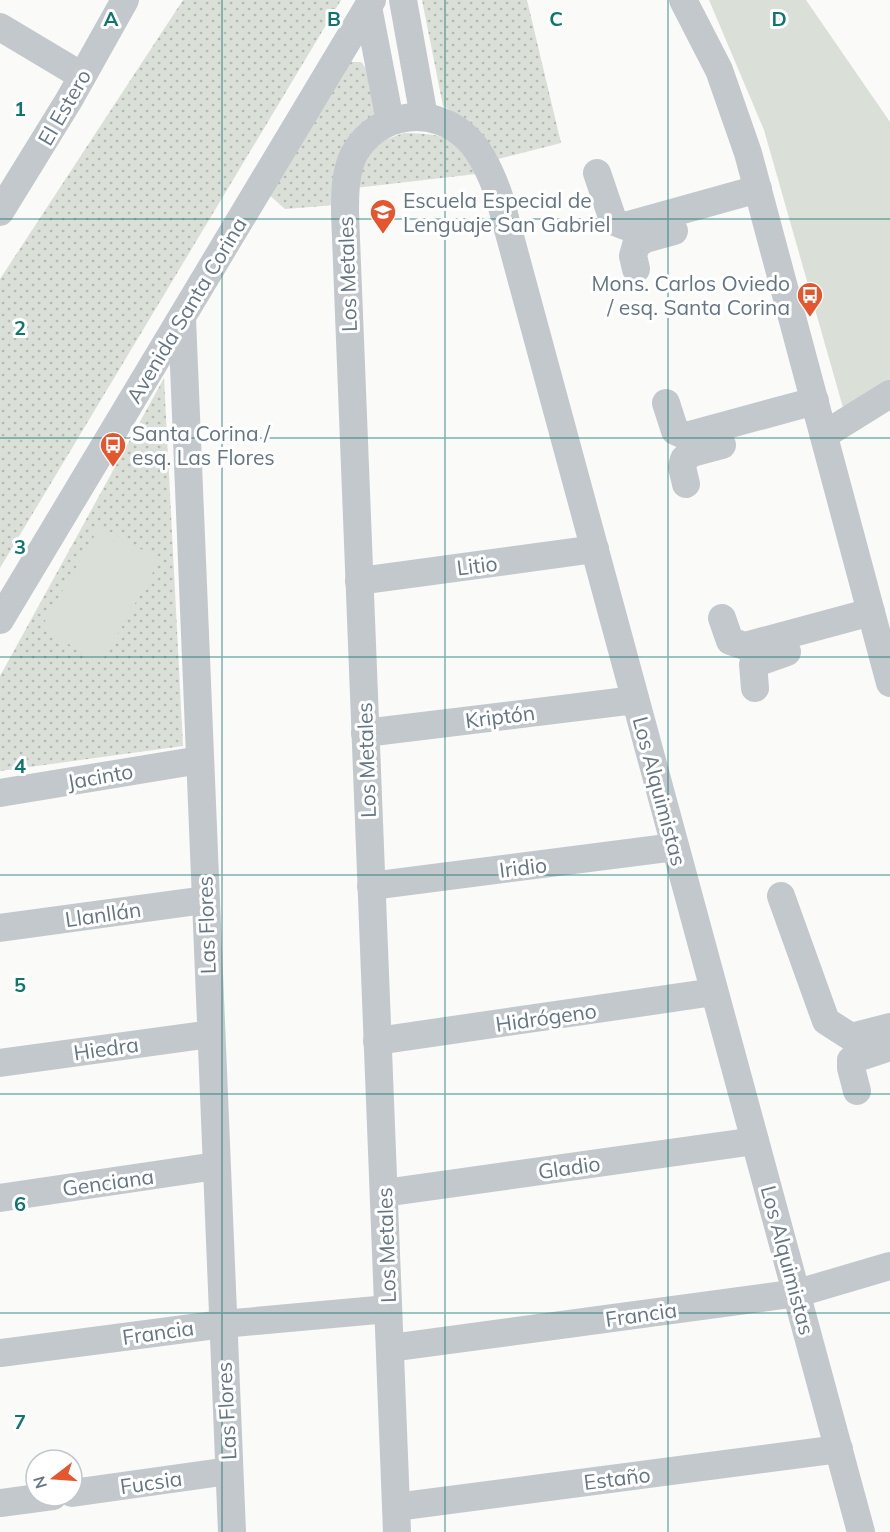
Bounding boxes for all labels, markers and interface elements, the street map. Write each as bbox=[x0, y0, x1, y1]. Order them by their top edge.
text: A bbox=[104, 6, 119, 31]
text: B bbox=[327, 6, 341, 31]
text: C bbox=[549, 6, 563, 31]
text: D bbox=[771, 6, 787, 31]
street label: El Estero bbox=[32, 64, 96, 150]
text: 1 bbox=[14, 96, 26, 121]
place label: Escuela Especial de Lenguaje San Gabriel bbox=[403, 187, 610, 237]
school or university icon: Escuela Especial de Lenguaje San Gabriel bbox=[368, 197, 398, 235]
street label: Avenida Santa Corina bbox=[120, 213, 252, 407]
street label: Los Metales bbox=[332, 216, 362, 332]
place label: Mons. Carlos Oviedo / esq. Santa Corina bbox=[592, 270, 790, 320]
bus stop icon: Mons. Carlos Oviedo / esq. Santa Corina bbox=[795, 280, 825, 318]
text: 2 bbox=[14, 315, 26, 340]
place label: Santa Corina / esq. Las Flores bbox=[132, 420, 275, 470]
bus stop icon: Santa Corina / esq. Las Flores bbox=[98, 430, 128, 468]
text: 3 bbox=[14, 534, 26, 559]
street label: Litio bbox=[455, 550, 499, 580]
street label: Kriptón bbox=[464, 699, 536, 733]
street label: Los Metales bbox=[351, 702, 381, 818]
street label: Los Alquimistas bbox=[628, 714, 692, 868]
text: 4 bbox=[14, 753, 26, 778]
street label: Jacinto bbox=[65, 757, 135, 795]
street label: Iridio bbox=[498, 851, 548, 883]
street label: Las Flores bbox=[191, 876, 221, 974]
street label: Llanllán bbox=[63, 896, 143, 932]
text: 5 bbox=[14, 972, 26, 997]
street label: Hidrógeno bbox=[494, 997, 598, 1037]
street label: Hiedra bbox=[72, 1031, 140, 1065]
street label: Gladio bbox=[536, 1150, 602, 1184]
street label: Genciana bbox=[61, 1163, 155, 1201]
street label: Los Alquimistas bbox=[756, 1183, 820, 1337]
street label: Los Metales bbox=[371, 1187, 401, 1303]
text: 6 bbox=[14, 1191, 26, 1216]
street label: Francia bbox=[604, 1296, 678, 1332]
street label: Francia bbox=[121, 1314, 195, 1350]
street label: Las Flores bbox=[210, 1361, 242, 1461]
text: 7 bbox=[14, 1409, 26, 1434]
north arrow bbox=[24, 1448, 84, 1508]
street label: Estaño bbox=[582, 1461, 652, 1495]
street label: Fucsia bbox=[118, 1465, 184, 1499]
text: N bbox=[28, 1474, 51, 1491]

